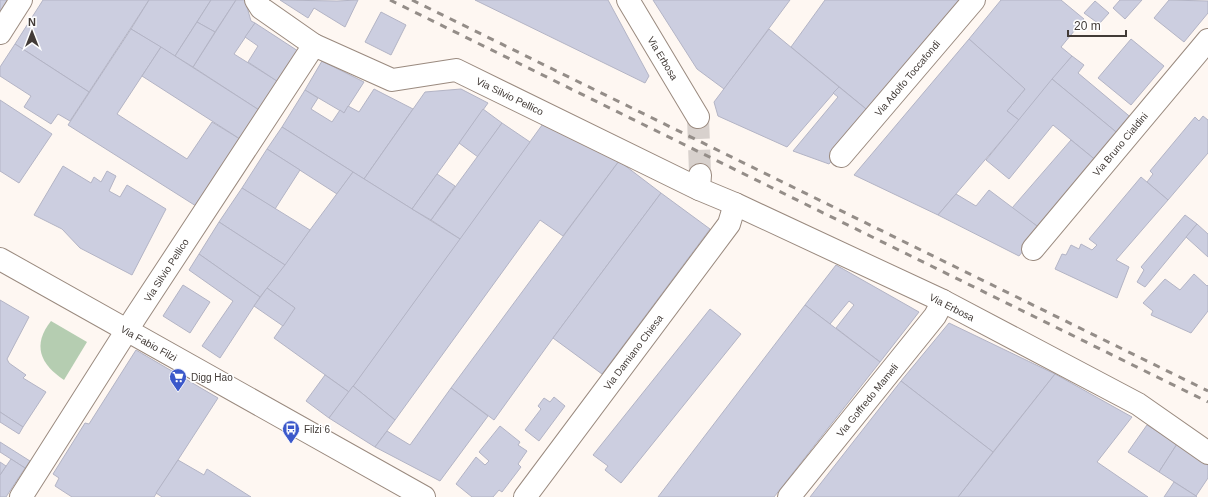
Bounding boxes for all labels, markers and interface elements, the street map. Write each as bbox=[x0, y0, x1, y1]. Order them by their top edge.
north arrow bbox=[12, 12, 52, 52]
scale bar bbox=[1068, 12, 1126, 38]
text: N bbox=[28, 16, 36, 28]
text: 20 m bbox=[1074, 19, 1101, 33]
street label: Via Erbosa bbox=[645, 35, 680, 82]
street label: Via Adolfo Toccafondi bbox=[873, 38, 942, 118]
street label: Via Silvio Pellico bbox=[474, 75, 545, 118]
street label: Via Bruno Cialdini bbox=[1091, 110, 1150, 178]
street label: Via Silvio Pellico bbox=[142, 236, 191, 304]
street label: Via Erbosa bbox=[928, 291, 976, 324]
street label: Via Damiano Chiesa bbox=[602, 312, 665, 392]
street label: Via Fabio Filzi bbox=[119, 323, 179, 363]
street label: Via Goffredo Mameli bbox=[835, 362, 900, 439]
supermarket icon: Digg Hao bbox=[168, 367, 188, 392]
place label: Digg Hao bbox=[191, 372, 233, 383]
bus stop icon: Filzi 6 bbox=[281, 419, 301, 444]
place label: Filzi 6 bbox=[304, 424, 331, 435]

